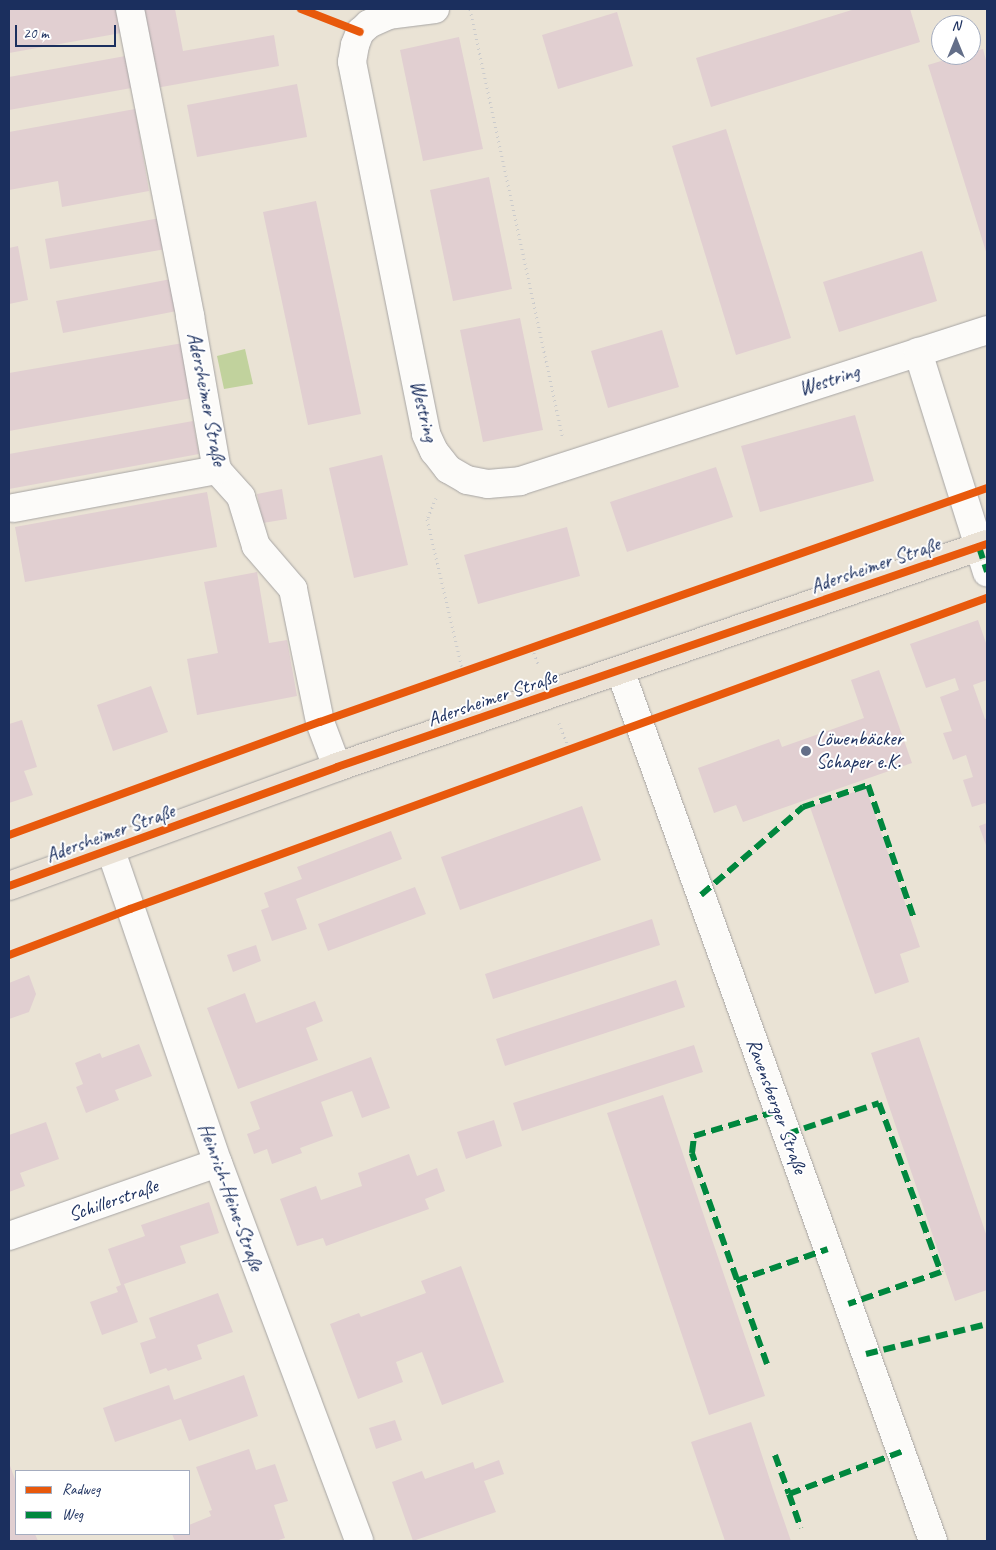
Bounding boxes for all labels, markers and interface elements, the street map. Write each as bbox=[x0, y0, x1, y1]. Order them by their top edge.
scale bar bbox=[18, 15, 119, 47]
north arrow bbox=[931, 15, 981, 65]
text: N bbox=[952, 17, 960, 34]
text: 20 m bbox=[23, 24, 49, 43]
street label: Adersheimer Straße bbox=[182, 330, 232, 468]
street label: Westring bbox=[796, 359, 862, 401]
street label: Westring bbox=[405, 378, 443, 444]
street label: Adersheimer Straße bbox=[807, 532, 943, 598]
street label: Adersheimer Straße bbox=[424, 665, 560, 731]
place label: Löwenbäcker Schaper e.K. bbox=[816, 727, 903, 774]
marker: Löwenbäcker Schaper e.K. bbox=[800, 745, 812, 757]
street label: Adersheimer Straße bbox=[42, 798, 178, 868]
street label: Ravensberger Straße bbox=[741, 1035, 813, 1177]
street label: Heinrich-Heine-Straße bbox=[193, 1120, 269, 1274]
street label: Schillerstraße bbox=[65, 1174, 161, 1226]
legend bbox=[15, 1470, 190, 1535]
text: Radweg bbox=[62, 1480, 100, 1499]
text: Weg bbox=[62, 1505, 83, 1524]

